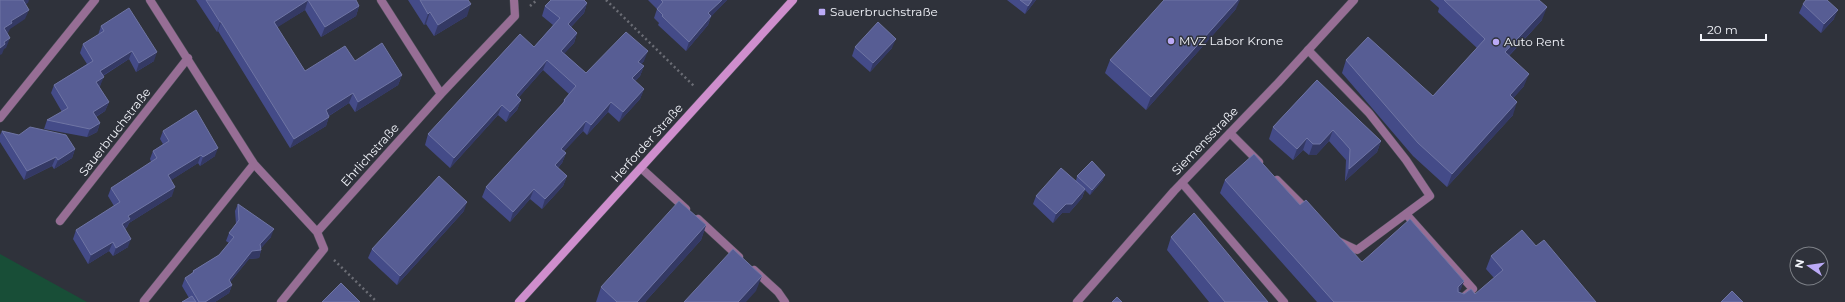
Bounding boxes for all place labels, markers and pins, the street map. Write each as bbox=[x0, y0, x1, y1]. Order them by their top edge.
place label: Sauerbruchstraße bbox=[830, 4, 938, 19]
marker: Sauerbruchstraße bbox=[817, 7, 827, 17]
place label: MVZ Labor Krone bbox=[1179, 33, 1283, 48]
place label: Auto Rent bbox=[1504, 34, 1565, 49]
marker: MVZ Labor Krone bbox=[1166, 36, 1176, 46]
marker: Auto Rent bbox=[1491, 37, 1501, 47]

